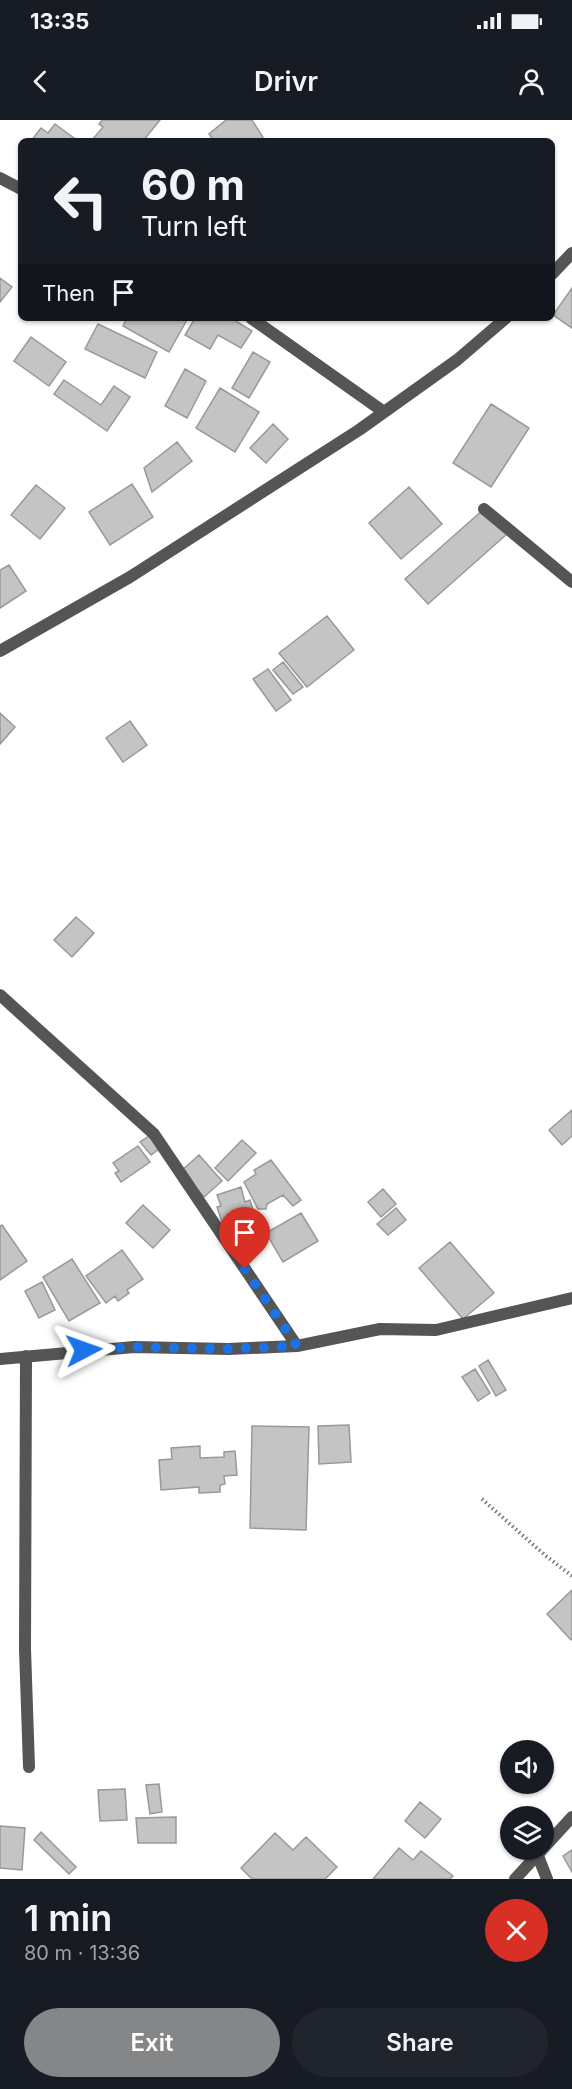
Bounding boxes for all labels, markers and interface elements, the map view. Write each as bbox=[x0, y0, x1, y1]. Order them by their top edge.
text: 13:35 bbox=[30, 8, 89, 34]
icon: back bbox=[24, 65, 57, 98]
text: Drivr bbox=[254, 65, 318, 98]
icon: person bbox=[515, 65, 548, 98]
text: 60 m bbox=[141, 159, 245, 210]
icon: left bbox=[42, 162, 120, 240]
text: Turn left bbox=[141, 210, 247, 243]
icon: arrive bbox=[107, 276, 140, 309]
text: Then bbox=[42, 280, 95, 306]
pin bbox=[219, 1207, 270, 1269]
icon: arrive bbox=[228, 1216, 261, 1249]
position arrow bbox=[52, 1318, 116, 1382]
map controls bbox=[500, 1740, 554, 1860]
button: sound bbox=[500, 1740, 554, 1794]
button: layers bbox=[500, 1806, 554, 1860]
text: 1 min bbox=[24, 1896, 112, 1940]
button: close bbox=[485, 1899, 548, 1962]
text: 80 m · 13:36 bbox=[24, 1941, 140, 1965]
button: Exit bbox=[24, 2008, 280, 2077]
button: Share bbox=[292, 2008, 548, 2077]

